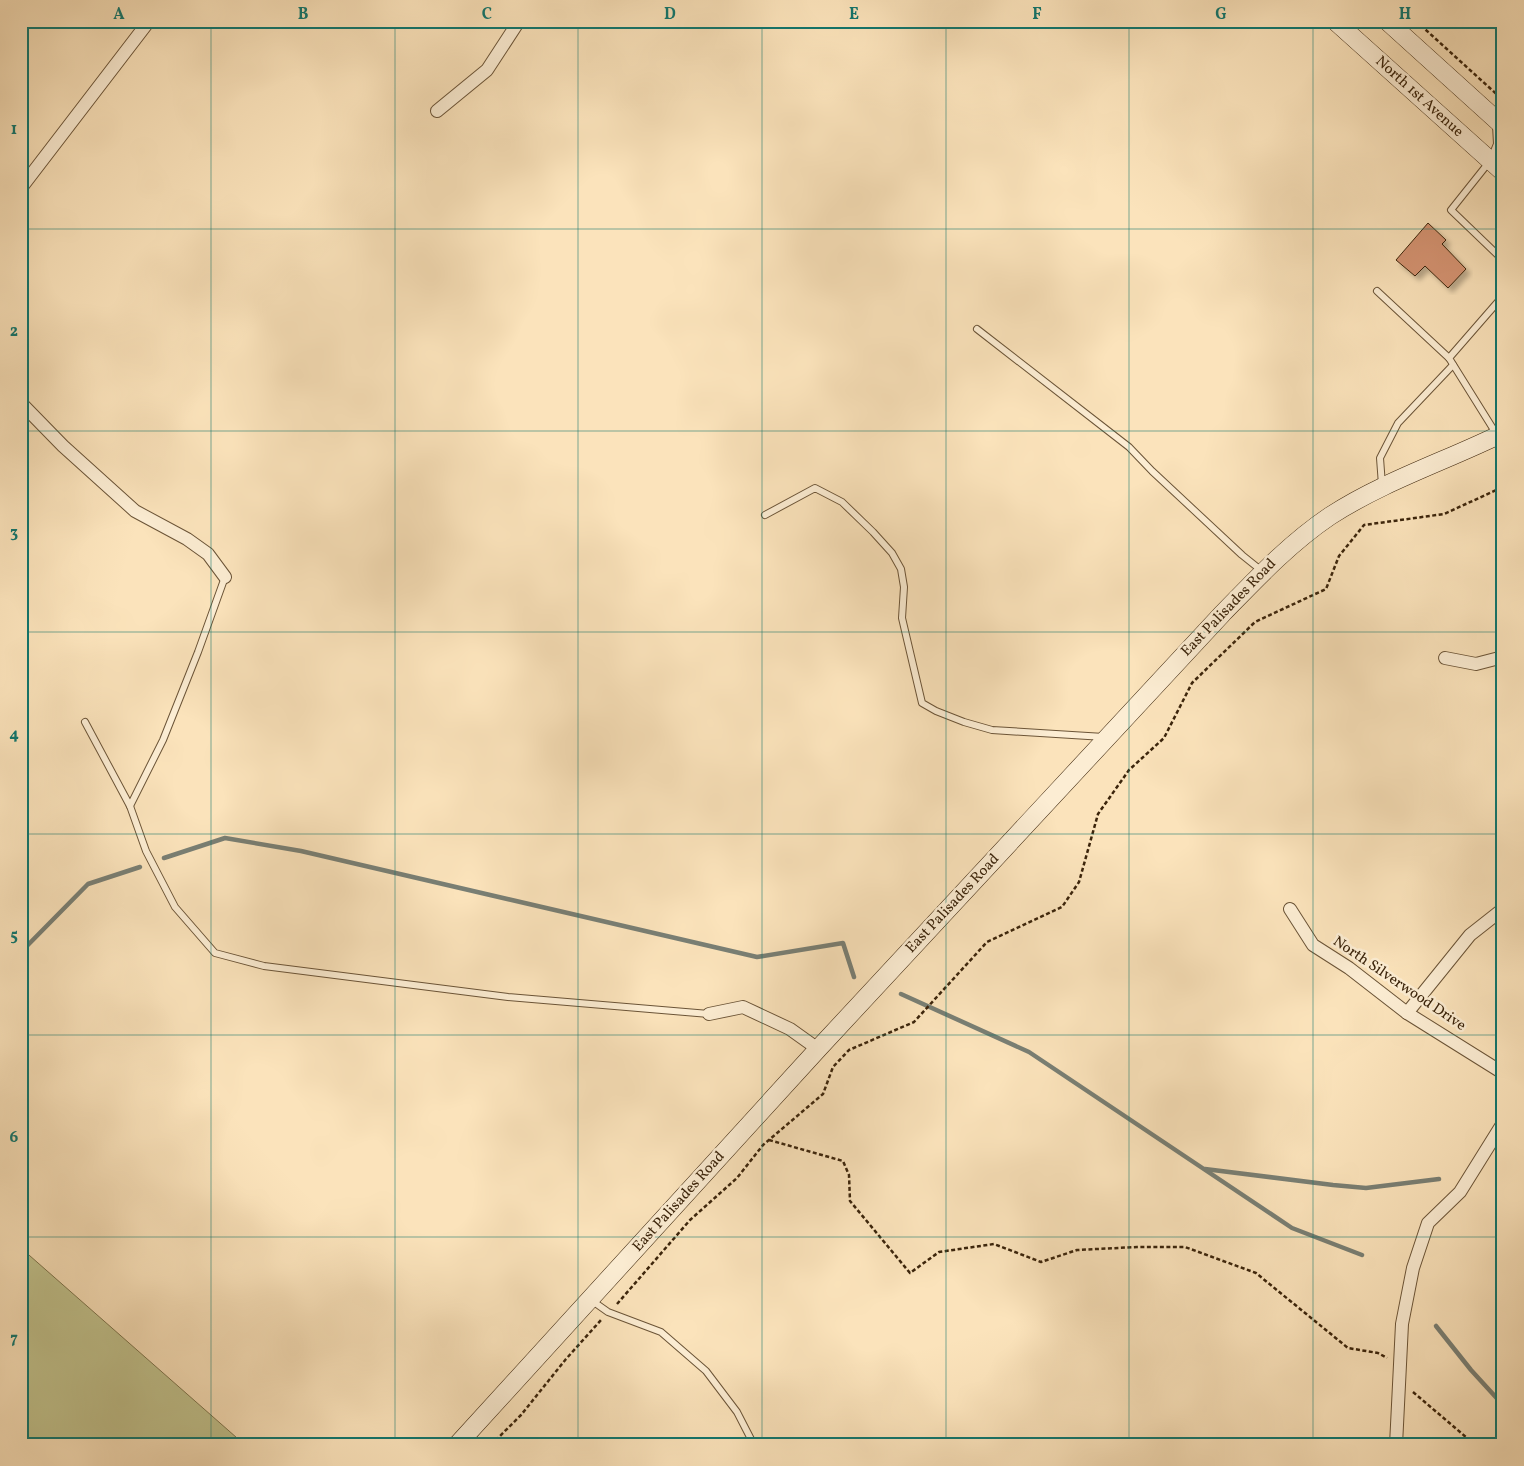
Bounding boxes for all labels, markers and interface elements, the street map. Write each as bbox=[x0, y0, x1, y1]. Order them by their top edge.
text: A bbox=[113, 4, 125, 26]
text: B bbox=[298, 4, 309, 26]
text: C bbox=[482, 4, 492, 26]
text: D bbox=[664, 4, 676, 26]
text: E bbox=[849, 4, 859, 26]
text: F bbox=[1032, 4, 1042, 26]
text: G bbox=[1215, 4, 1227, 26]
text: H bbox=[1399, 4, 1411, 26]
street label: North 1st Avenue bbox=[1370, 52, 1468, 142]
text: 1 bbox=[11, 119, 17, 141]
text: 2 bbox=[10, 321, 18, 343]
text: 3 bbox=[10, 522, 18, 544]
street label: East Palisades Road bbox=[1177, 554, 1281, 662]
text: 4 bbox=[9, 724, 19, 746]
street label: East Palisades Road bbox=[901, 850, 1005, 958]
text: 5 bbox=[10, 925, 18, 947]
street label: North Silverwood Drive bbox=[1328, 932, 1470, 1036]
text: 6 bbox=[10, 1127, 19, 1149]
street label: East Palisades Road bbox=[628, 1147, 730, 1257]
text: 7 bbox=[10, 1328, 18, 1350]

